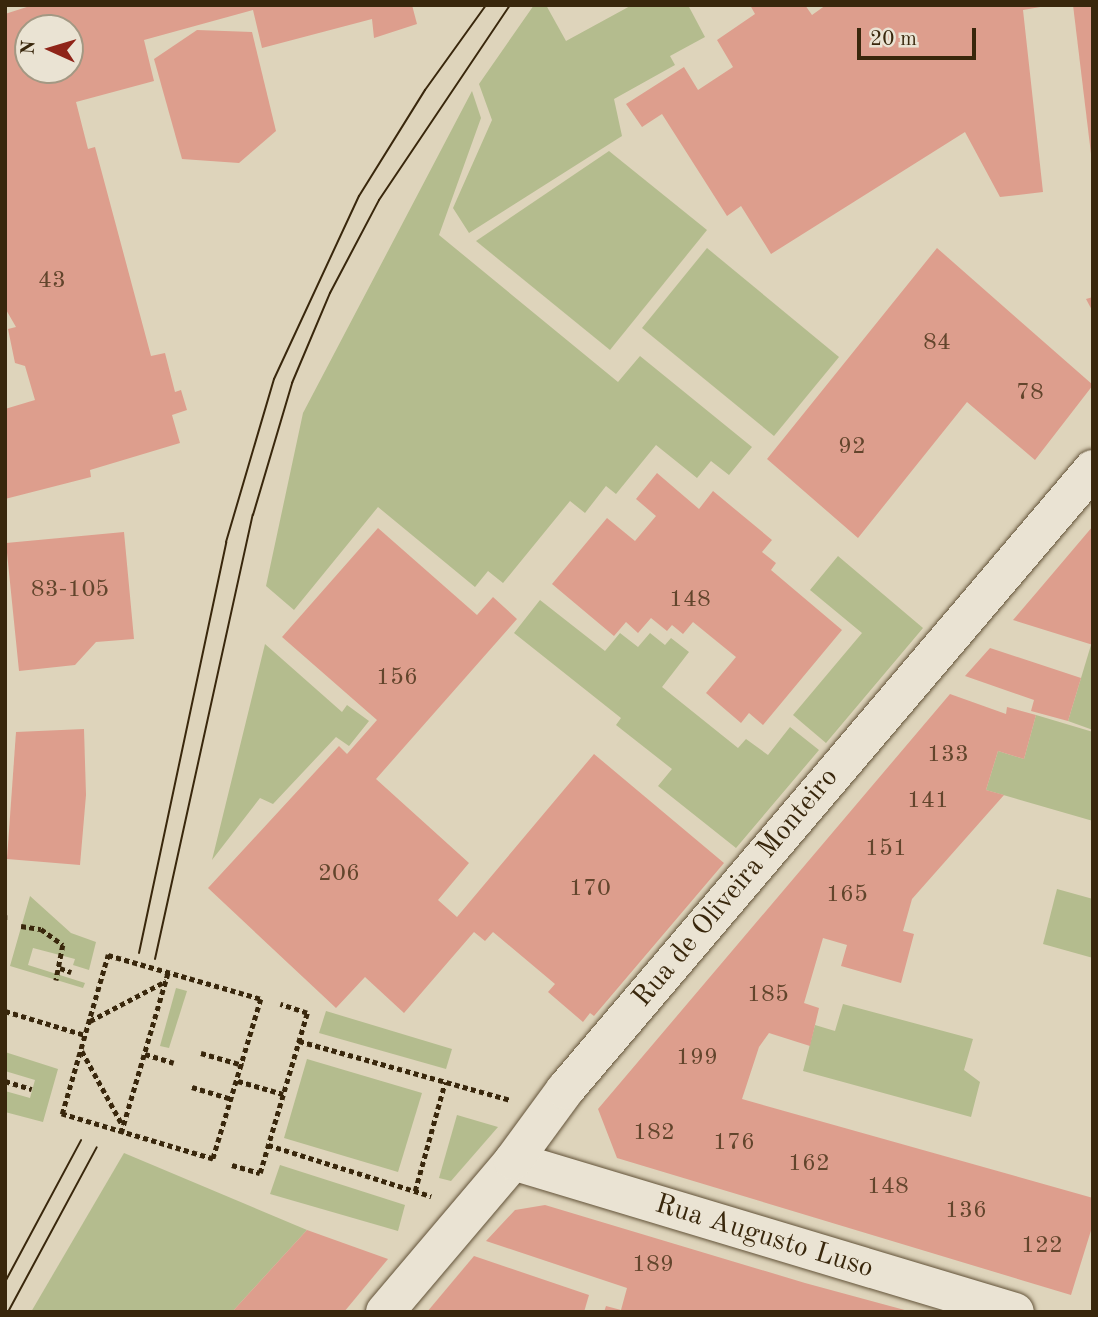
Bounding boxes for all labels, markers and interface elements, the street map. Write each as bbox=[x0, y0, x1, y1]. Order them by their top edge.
north arrow bbox=[14, 14, 84, 84]
scale bar bbox=[860, 14, 979, 58]
text: 20 m bbox=[870, 29, 917, 50]
text: N bbox=[20, 40, 40, 56]
house number: 43 bbox=[38, 268, 66, 296]
house number: 84 bbox=[923, 330, 951, 358]
house number: 78 bbox=[1016, 380, 1044, 408]
house number: 92 bbox=[838, 434, 866, 462]
house number: 83-105 bbox=[31, 577, 109, 605]
house number: 148 bbox=[669, 587, 711, 615]
house number: 156 bbox=[376, 665, 418, 693]
house number: 133 bbox=[927, 742, 969, 770]
street label: Rua de Oliveira Monteiro bbox=[626, 762, 846, 1014]
house number: 141 bbox=[907, 788, 949, 816]
house number: 151 bbox=[865, 836, 907, 864]
house number: 206 bbox=[318, 861, 360, 889]
house number: 170 bbox=[569, 876, 611, 904]
house number: 165 bbox=[826, 882, 868, 910]
house number: 185 bbox=[747, 982, 789, 1010]
house number: 199 bbox=[676, 1045, 718, 1073]
house number: 182 bbox=[633, 1120, 675, 1148]
house number: 176 bbox=[713, 1130, 755, 1158]
house number: 162 bbox=[788, 1151, 830, 1179]
house number: 148 bbox=[867, 1174, 909, 1202]
street label: Rua Augusto Luso bbox=[651, 1188, 877, 1286]
house number: 136 bbox=[945, 1198, 987, 1226]
house number: 122 bbox=[1021, 1233, 1063, 1261]
house number: 189 bbox=[632, 1252, 674, 1280]

